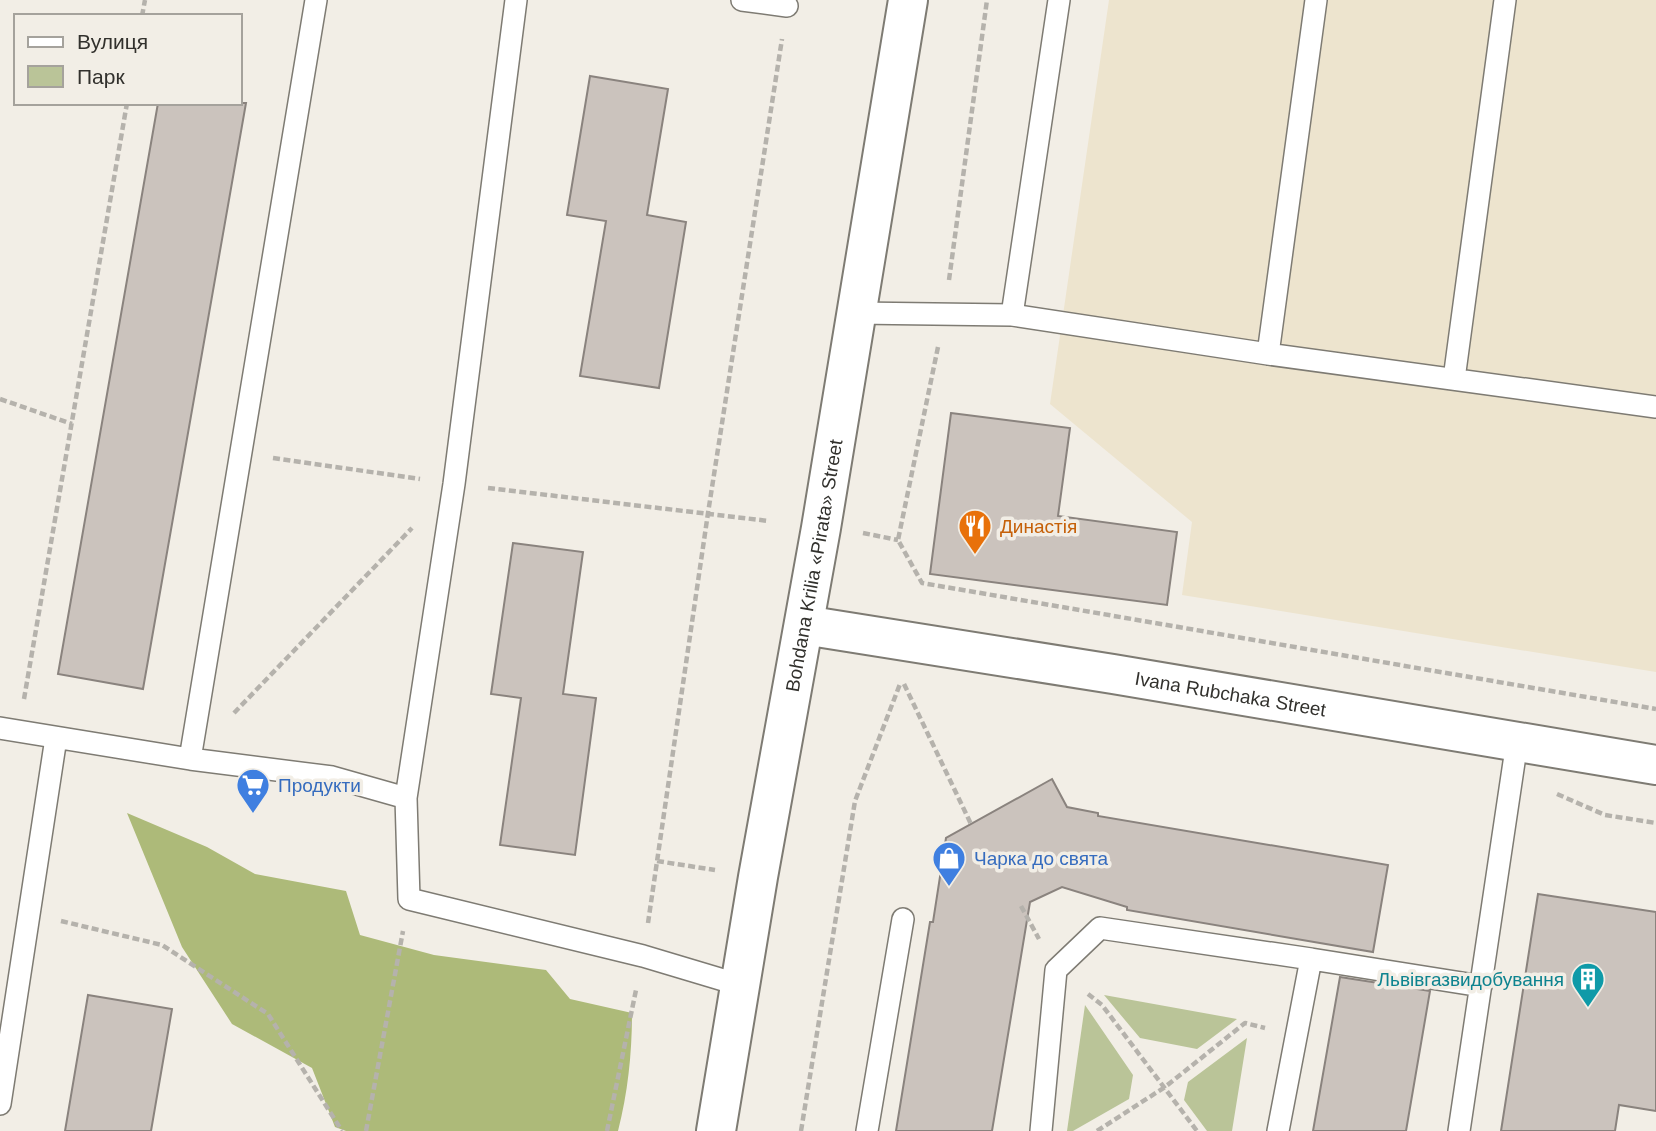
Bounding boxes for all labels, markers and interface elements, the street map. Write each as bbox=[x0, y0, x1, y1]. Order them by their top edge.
legend bbox=[14, 14, 242, 105]
text: Вулиця bbox=[77, 30, 148, 53]
text: Парк bbox=[77, 65, 125, 88]
street label: Bohdana Krilia «Pirata» Street bbox=[782, 437, 847, 693]
restaurant icon: Династія bbox=[956, 507, 994, 556]
place label: Династія bbox=[1000, 516, 1077, 537]
street label: Ivana Rubchaka Street bbox=[1133, 668, 1328, 721]
supermarket icon: Продукти bbox=[234, 766, 272, 815]
place label: Продукти bbox=[278, 775, 361, 796]
shop icon: Чарка до свята bbox=[930, 839, 968, 888]
place label: Чарка до свята bbox=[974, 848, 1108, 869]
building icon: Львівгазвидобування bbox=[1569, 960, 1607, 1009]
place label: Львівгазвидобування bbox=[1378, 969, 1564, 990]

